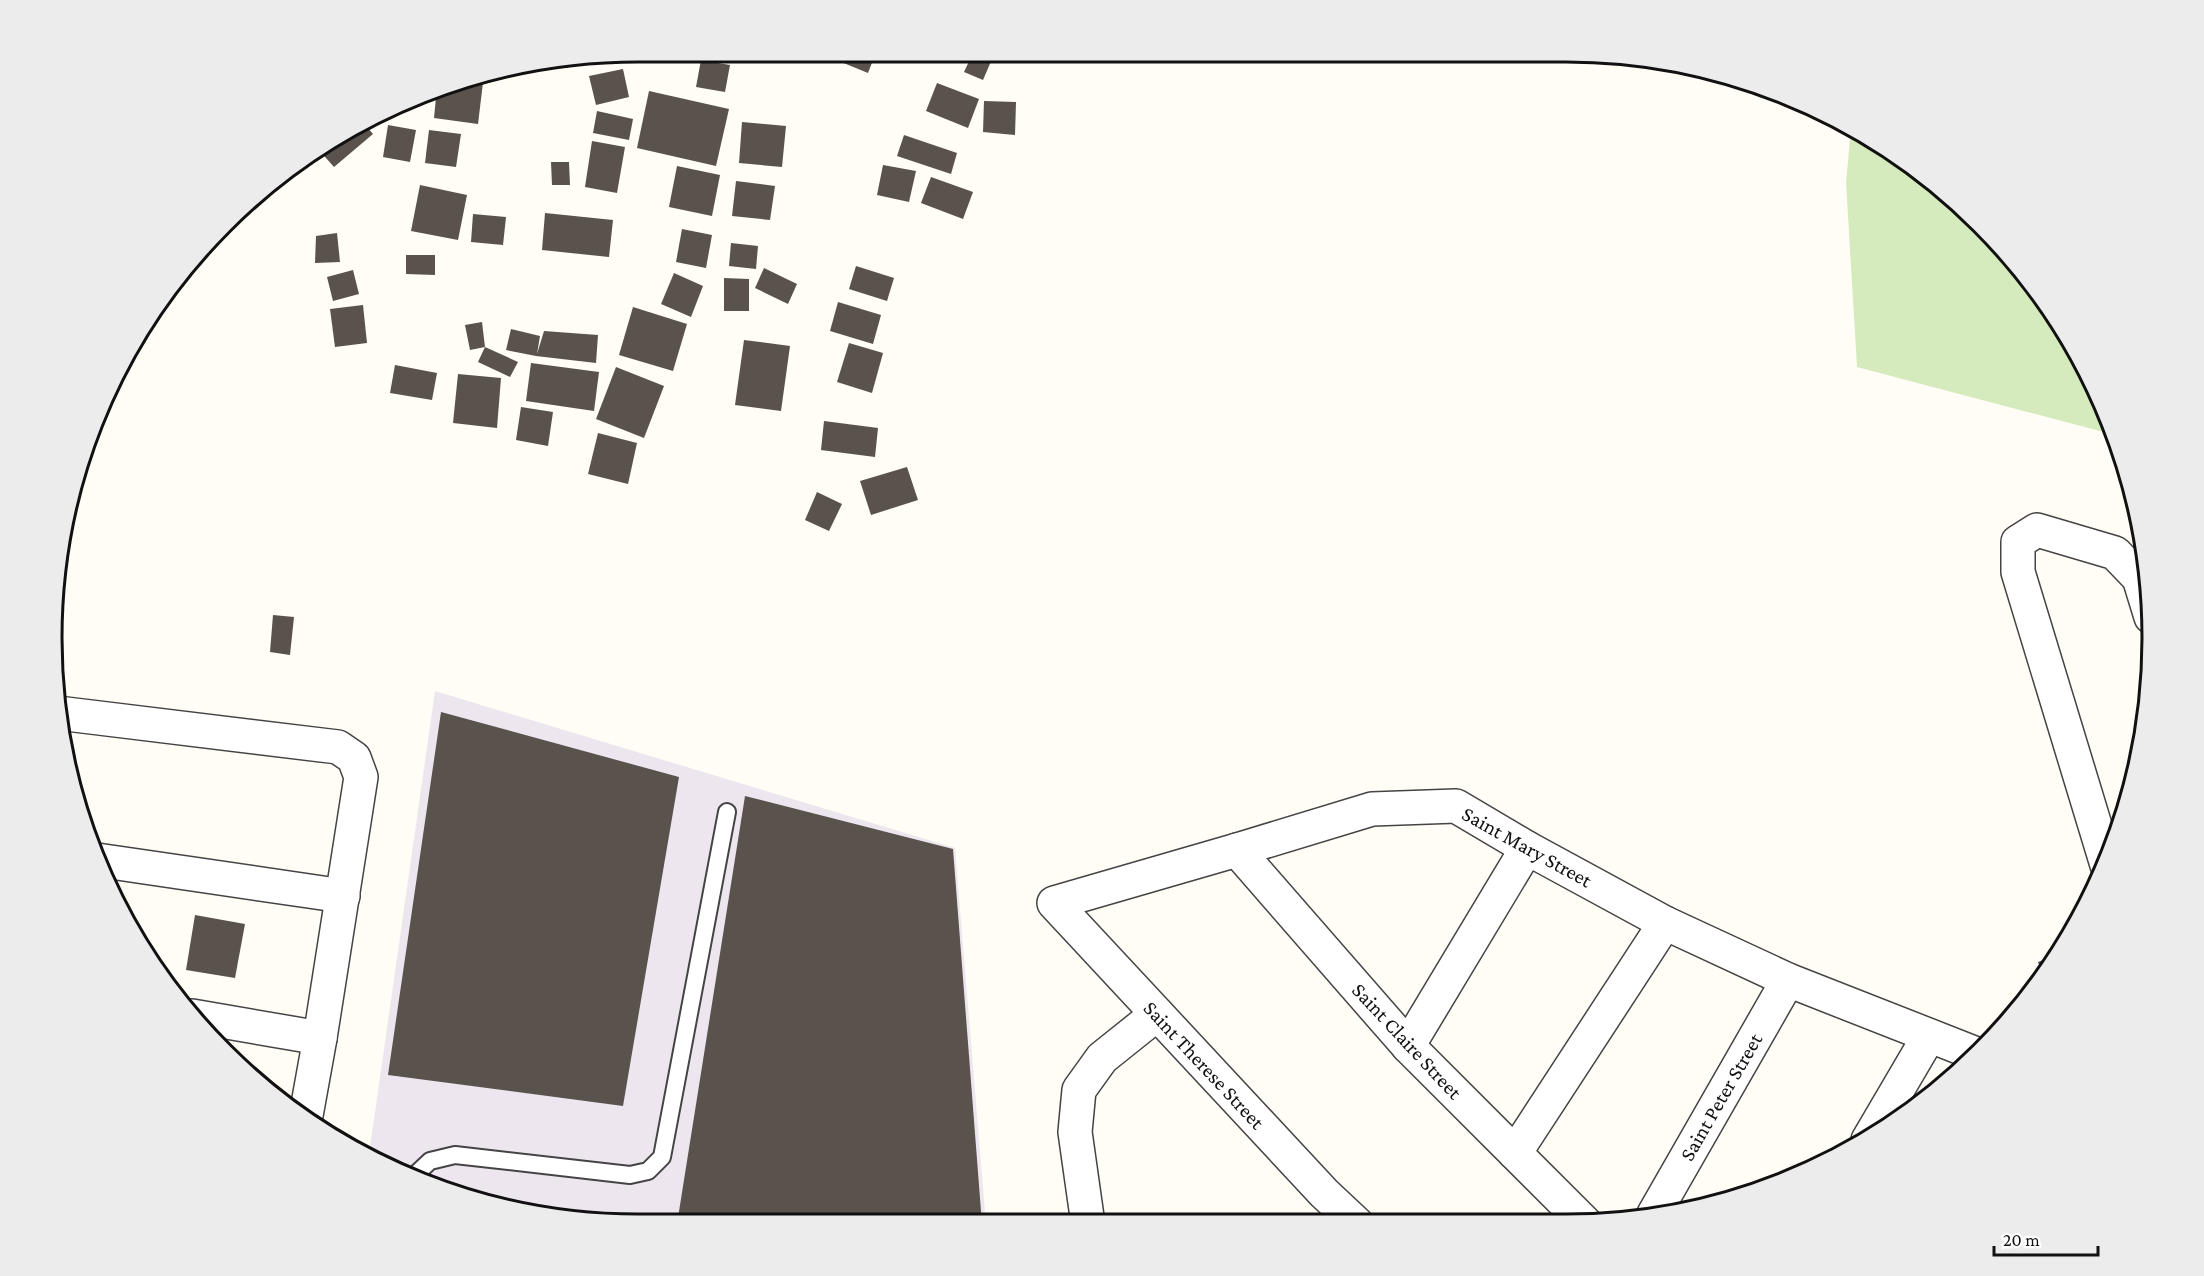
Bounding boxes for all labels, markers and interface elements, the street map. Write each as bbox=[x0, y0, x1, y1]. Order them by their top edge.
street label: Saint Mary Street bbox=[1458, 801, 1597, 893]
street label: Saint Claire Street bbox=[1347, 978, 1468, 1105]
street label: Saint Therese Street bbox=[1139, 996, 1270, 1135]
street label: Saint Peter Street bbox=[1675, 1028, 1768, 1165]
scale bar bbox=[1994, 1219, 2098, 1257]
text: 20 m bbox=[2003, 1230, 2040, 1250]

